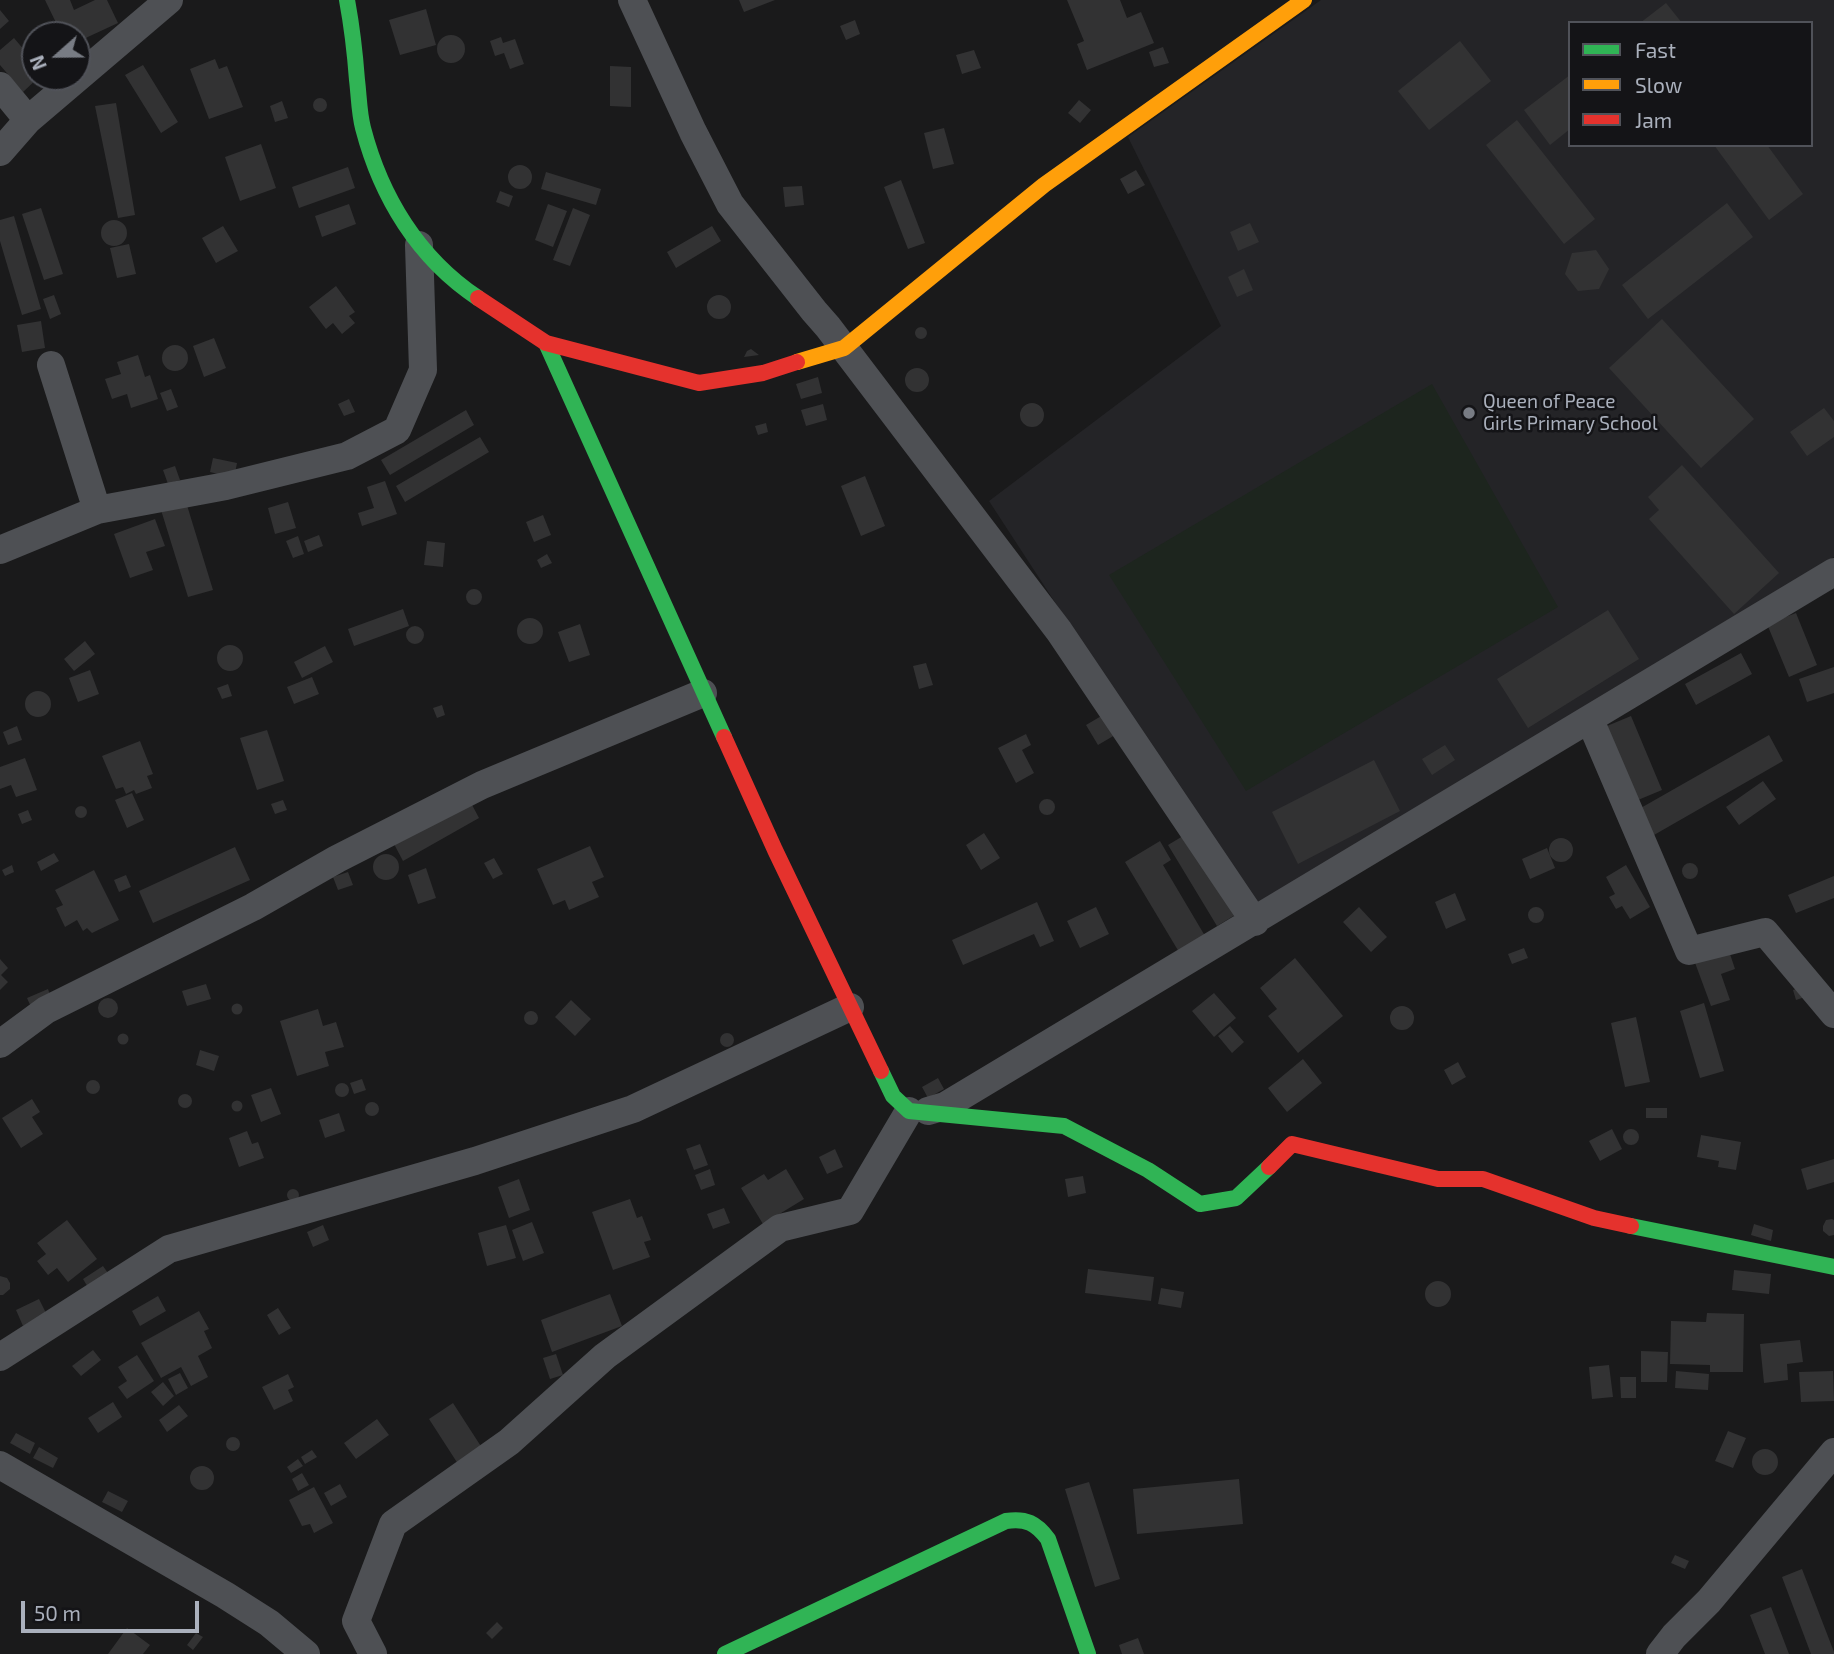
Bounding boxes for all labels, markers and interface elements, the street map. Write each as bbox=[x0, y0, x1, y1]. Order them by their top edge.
north arrow bbox=[21, 21, 91, 91]
legend bbox=[1568, 21, 1813, 147]
text: Fast bbox=[1635, 37, 1676, 62]
text: N bbox=[25, 52, 51, 74]
text: Slow bbox=[1635, 72, 1682, 97]
text: Jam bbox=[1635, 107, 1672, 132]
place label: Queen of Peace Girls Primary School bbox=[1483, 391, 1658, 435]
marker: Queen of Peace Girls Primary School bbox=[1461, 405, 1477, 421]
scale bar bbox=[24, 1588, 203, 1632]
text: 50 m bbox=[34, 1600, 81, 1625]

